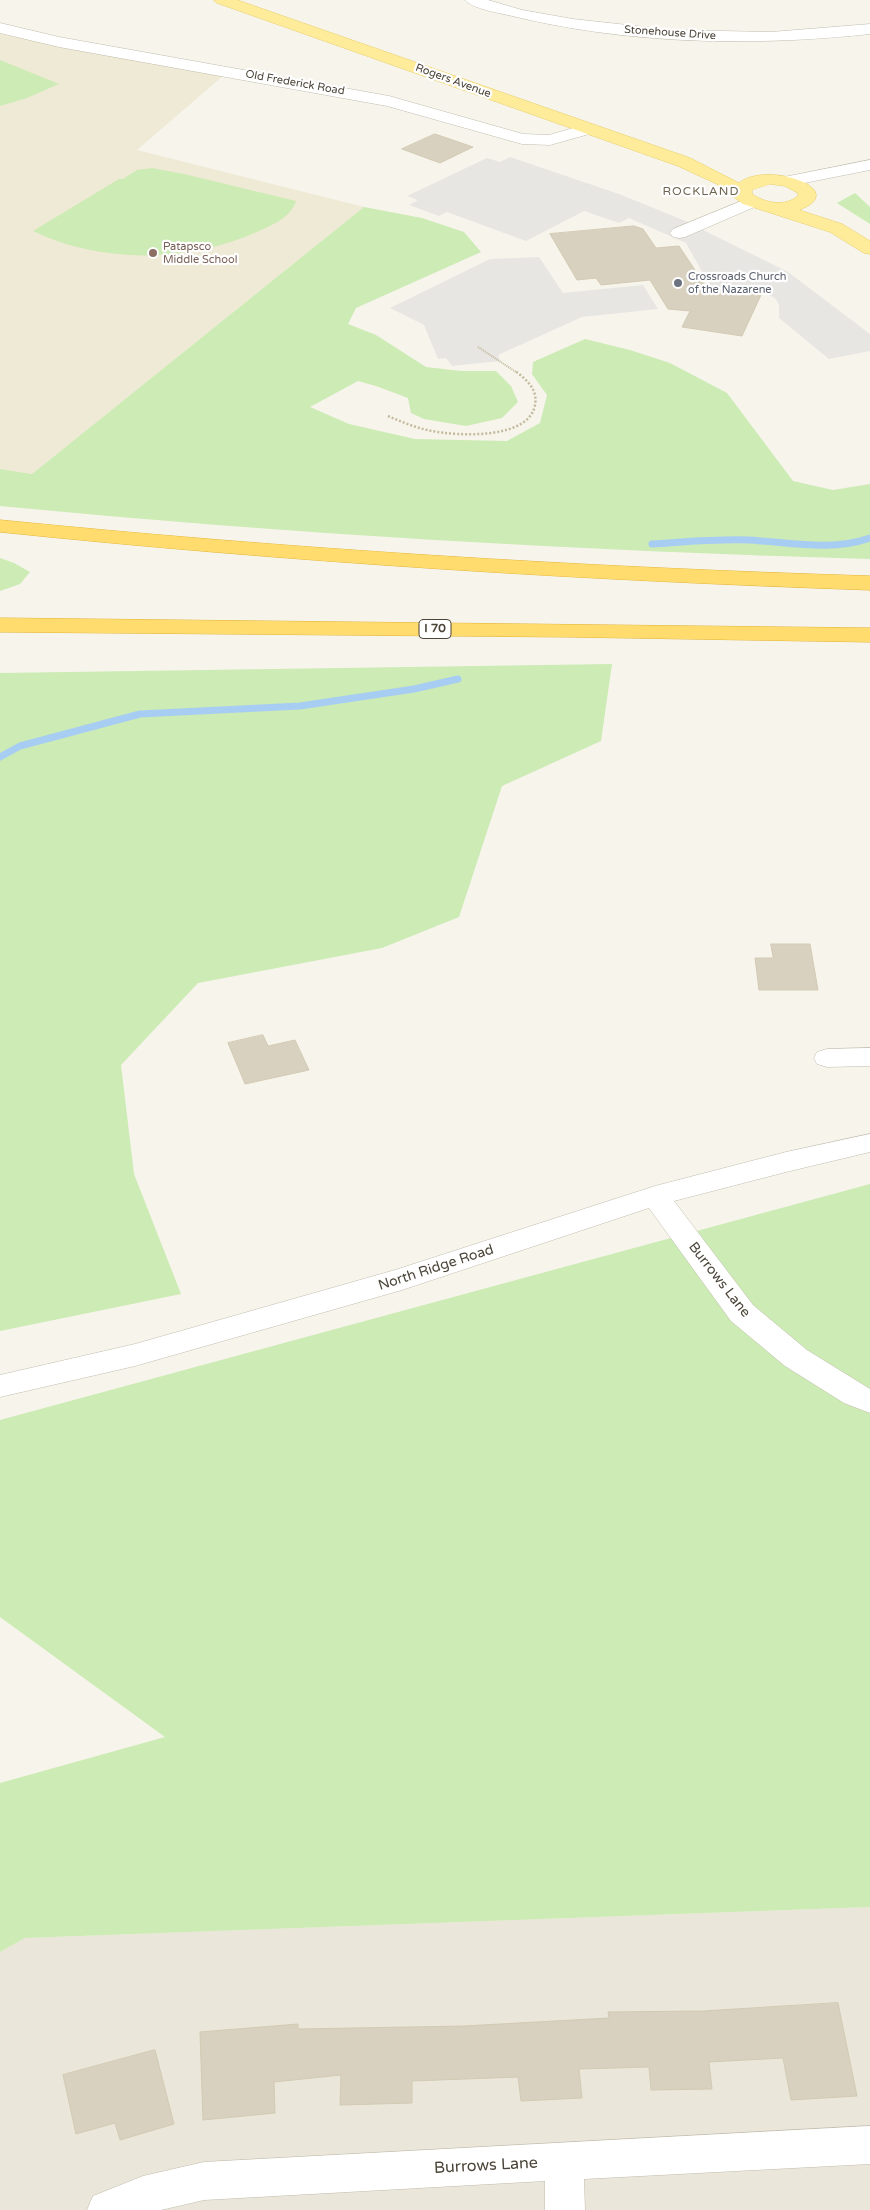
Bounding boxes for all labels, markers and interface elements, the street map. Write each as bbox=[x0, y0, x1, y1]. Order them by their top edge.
street label: Stonehouse Drive bbox=[624, 23, 716, 43]
street label: Rogers Avenue bbox=[413, 61, 493, 101]
street label: Old Frederick Road bbox=[244, 68, 346, 98]
district label: ROCKLAND bbox=[662, 185, 740, 199]
place label: Patapsco Middle School bbox=[163, 240, 237, 266]
marker: Patapsco Middle School bbox=[147, 247, 159, 259]
place label: Crossroads Church of the Nazarene bbox=[688, 270, 786, 296]
marker: Crossroads Church of the Nazarene bbox=[672, 277, 684, 289]
road number: I 70 bbox=[419, 620, 451, 638]
street label: Burrows Lane bbox=[684, 1239, 754, 1321]
street label: North Ridge Road bbox=[376, 1241, 496, 1295]
street label: Burrows Lane bbox=[434, 2154, 538, 2178]

